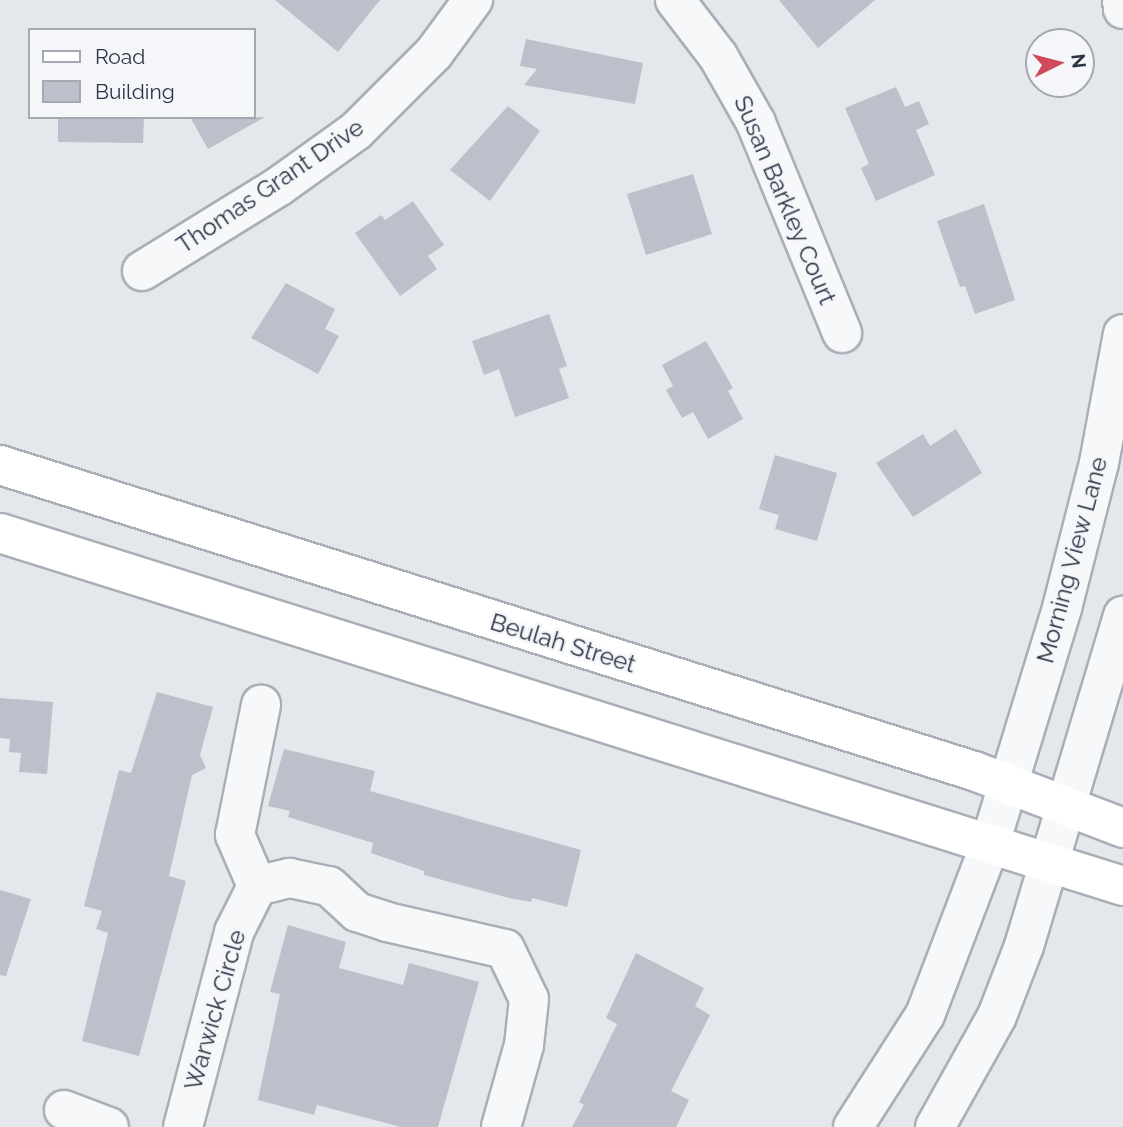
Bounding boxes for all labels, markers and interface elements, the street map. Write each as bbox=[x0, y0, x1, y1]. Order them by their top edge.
legend bbox=[28, 28, 256, 119]
north arrow bbox=[1025, 28, 1095, 98]
text: Road bbox=[95, 44, 145, 69]
text: N bbox=[1067, 53, 1091, 69]
text: Building bbox=[95, 79, 175, 104]
street label: Susan Barkley Court bbox=[728, 91, 842, 309]
street label: Thomas Grant Drive bbox=[171, 113, 369, 259]
street label: Morning View Lane bbox=[1030, 453, 1114, 667]
street label: Beulah Street bbox=[487, 607, 639, 679]
street label: Warwick Circle bbox=[178, 926, 252, 1094]

